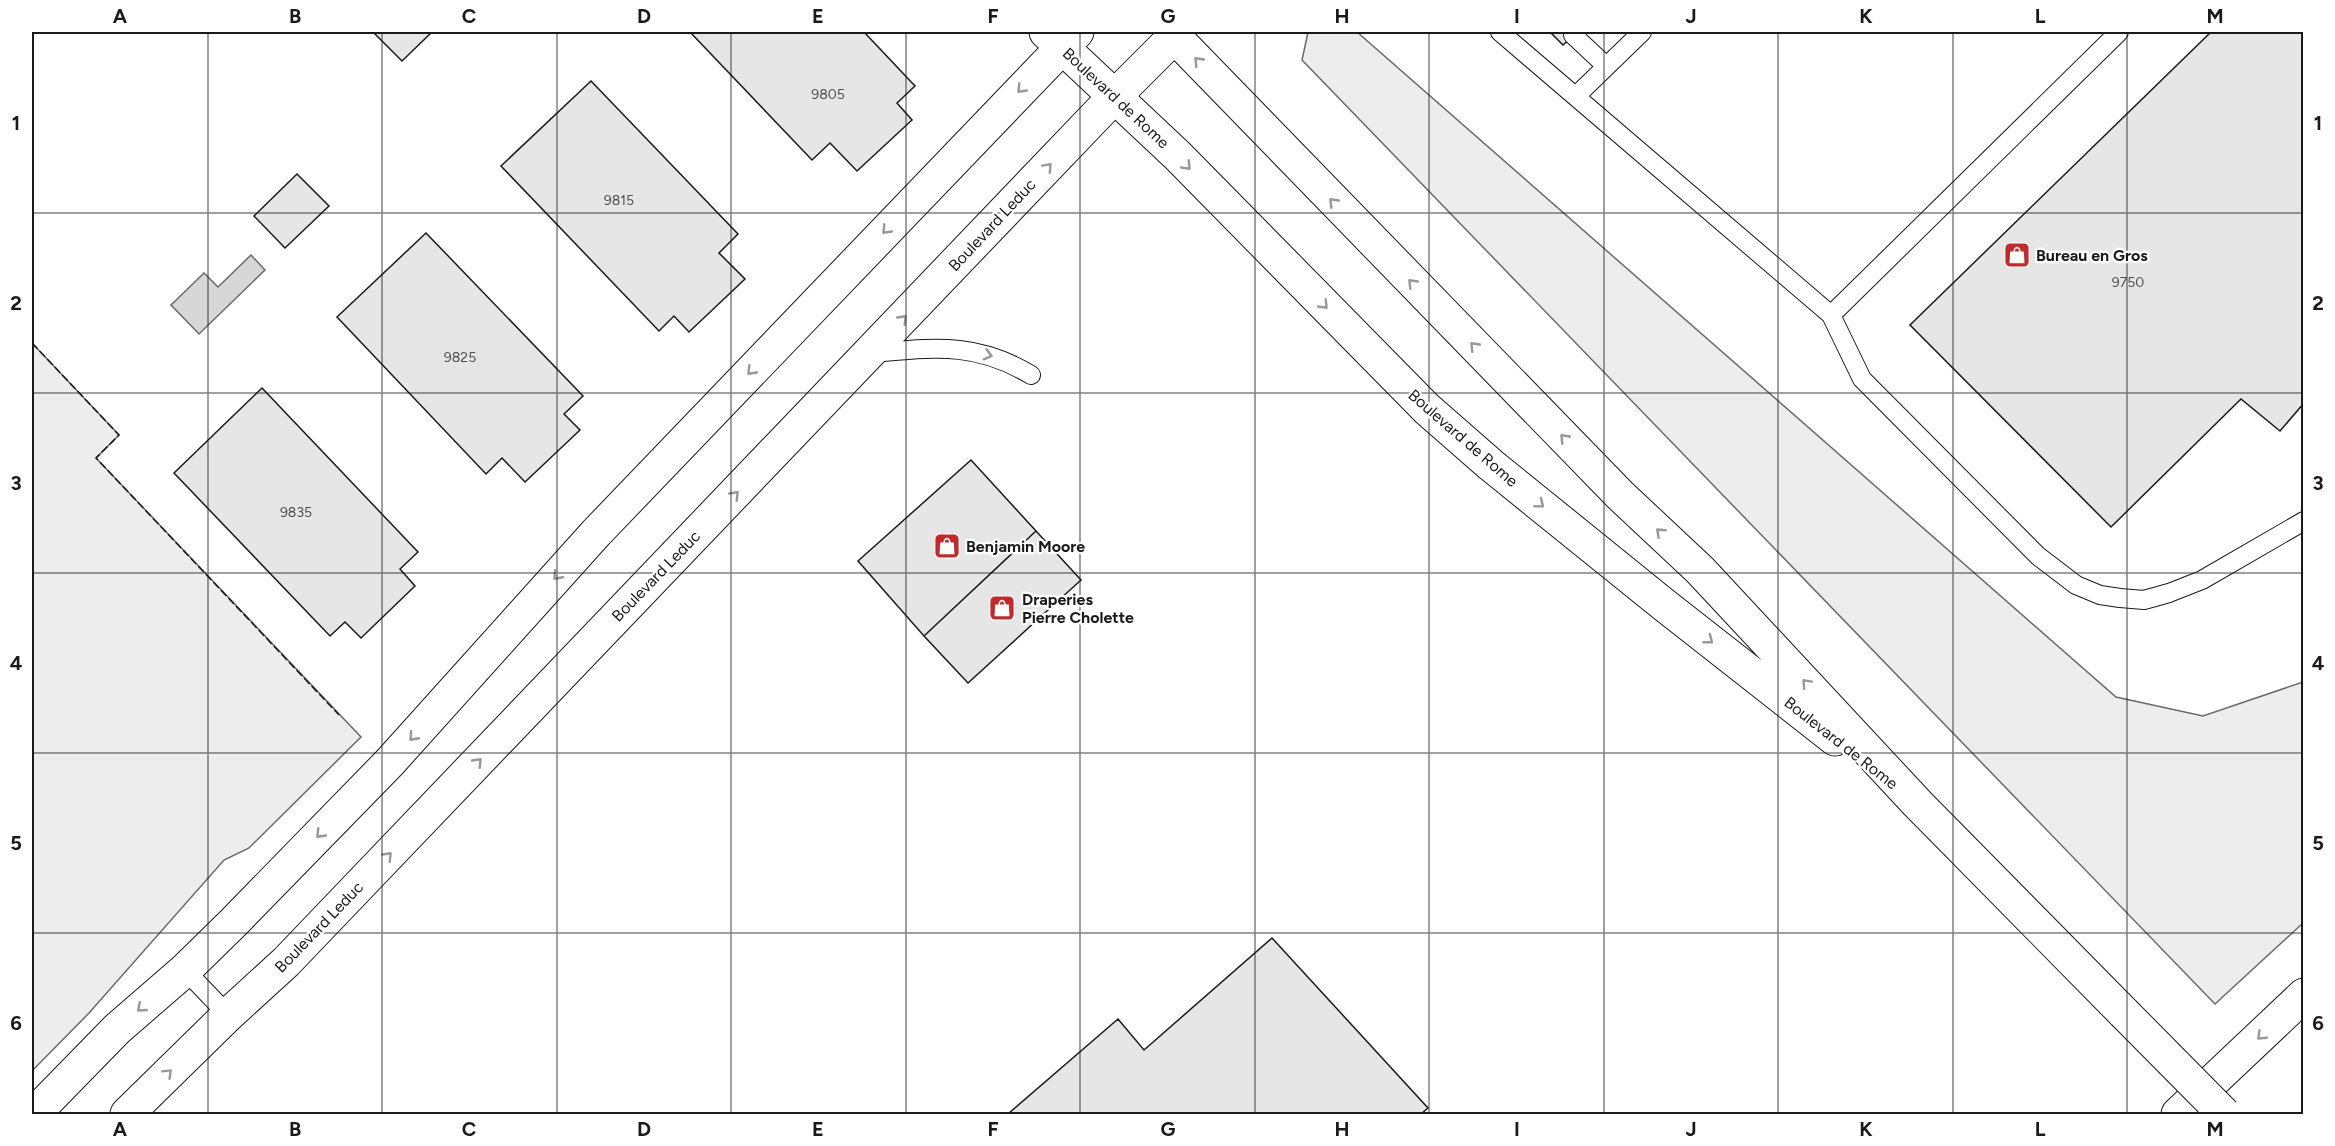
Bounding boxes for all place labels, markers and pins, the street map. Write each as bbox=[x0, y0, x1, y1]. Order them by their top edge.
shop icon: Bureau en Gros bbox=[2002, 240, 2032, 270]
place label: Bureau en Gros bbox=[2036, 246, 2148, 265]
shop icon: Benjamin Moore bbox=[932, 531, 962, 561]
place label: Benjamin Moore bbox=[966, 537, 1085, 556]
place label: Draperies Pierre Cholette bbox=[1022, 590, 1134, 627]
shop icon: Draperies Pierre Cholette bbox=[987, 593, 1017, 623]

